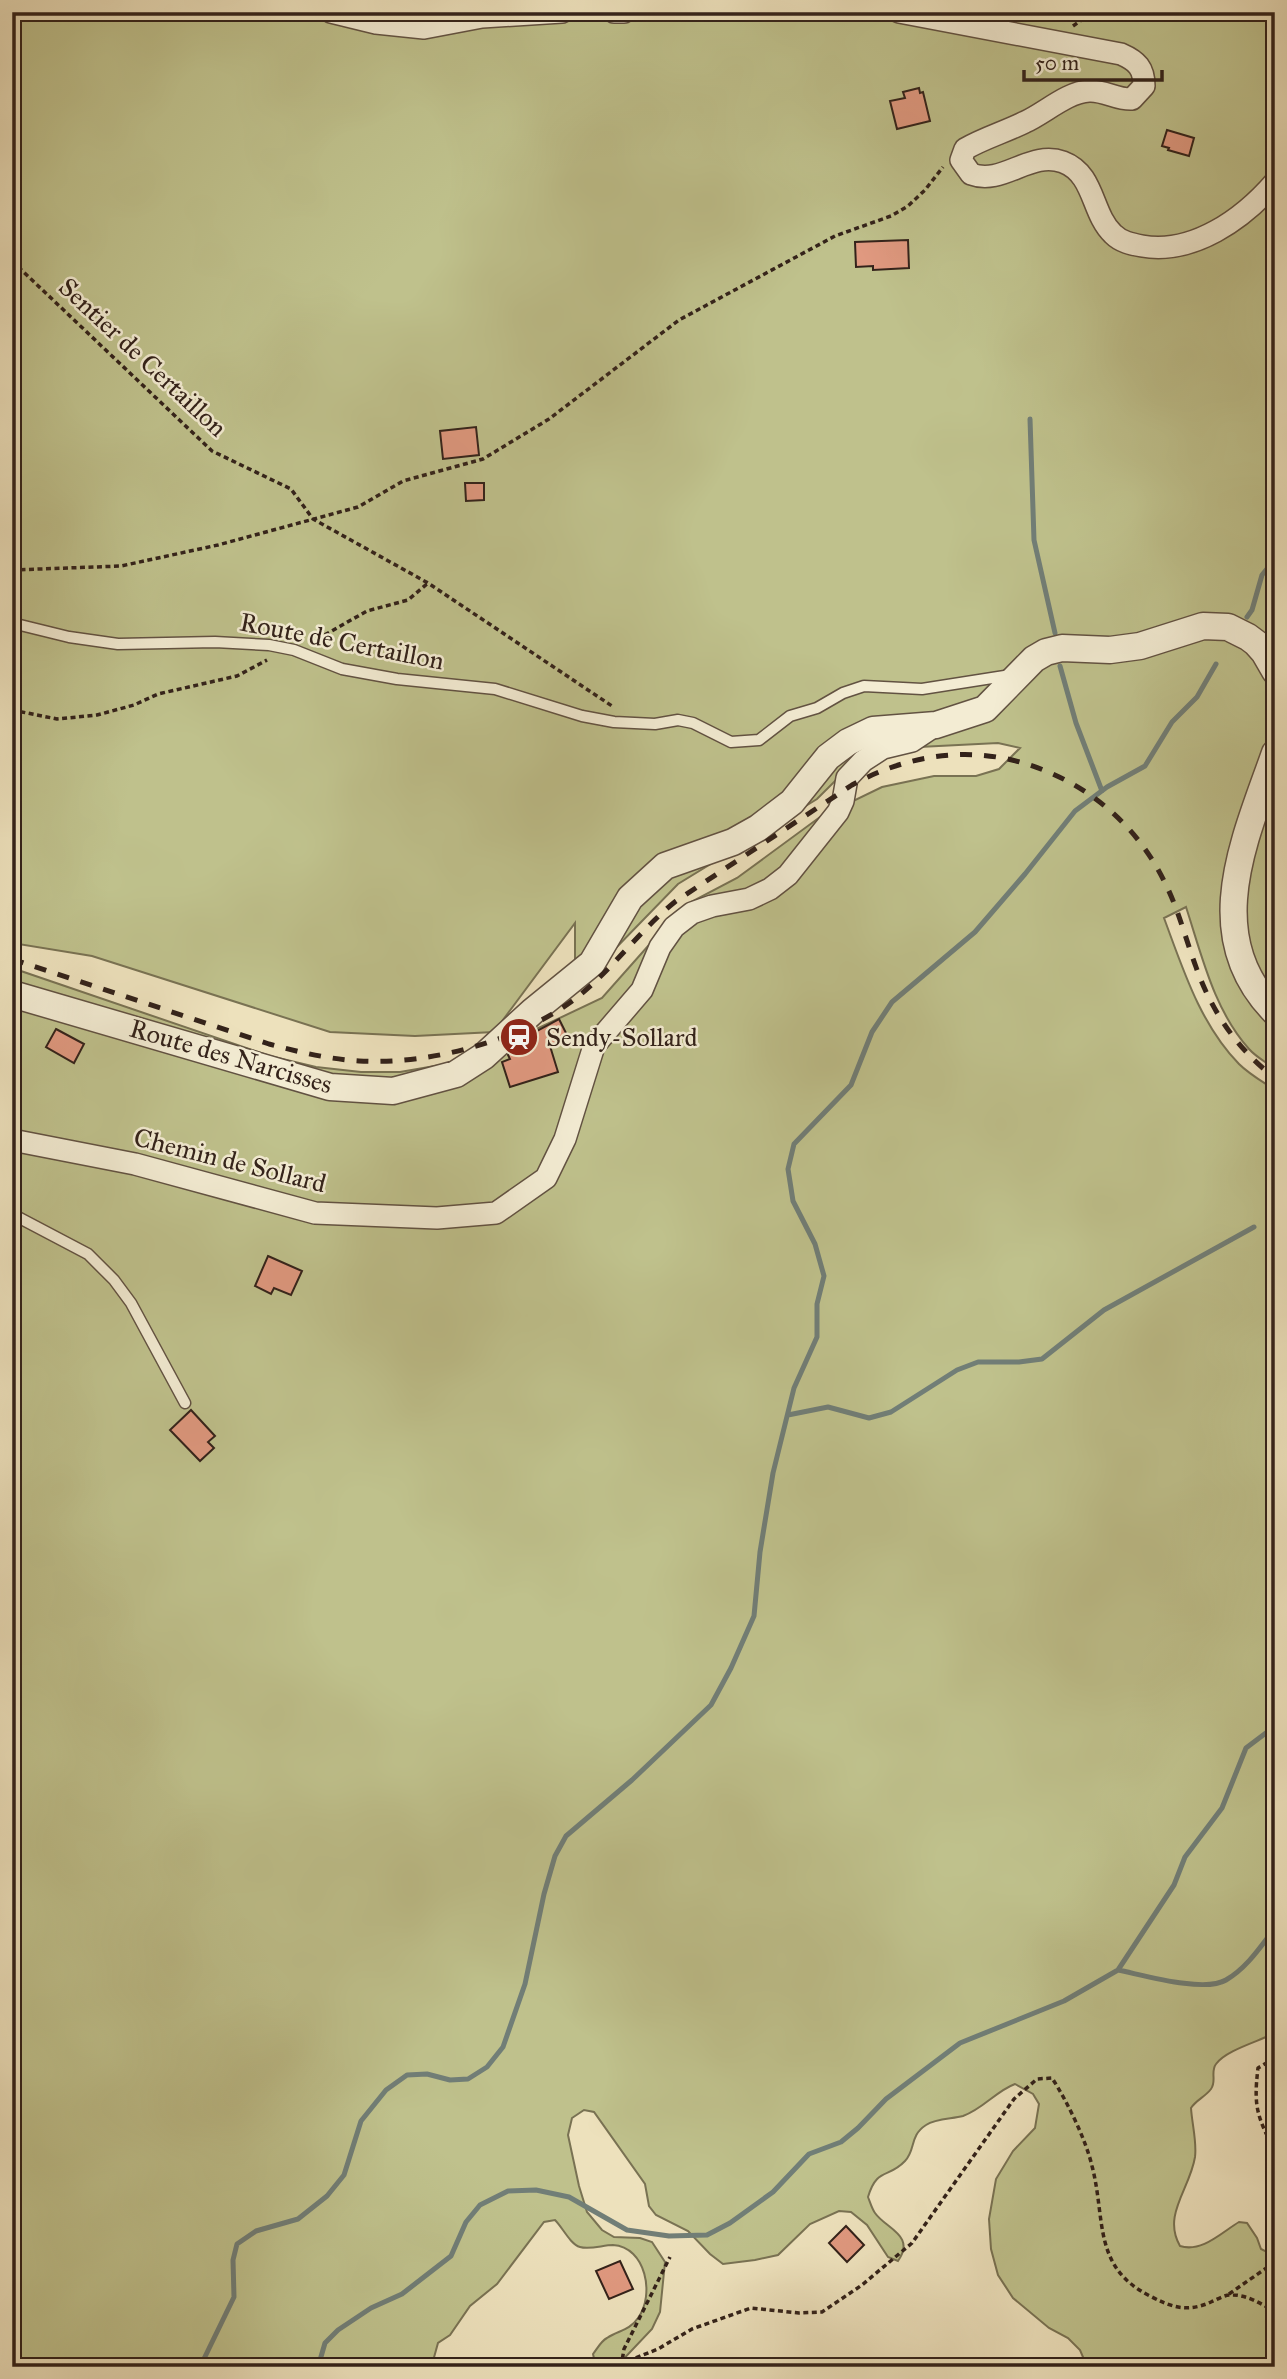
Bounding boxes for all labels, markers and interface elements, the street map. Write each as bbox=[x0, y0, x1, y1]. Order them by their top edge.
scale bar bbox=[1024, 38, 1163, 82]
text: 50 m bbox=[1035, 50, 1080, 76]
street label: Sentier de Certaillon bbox=[52, 271, 234, 443]
street label: Route de Certaillon bbox=[237, 606, 447, 676]
street label: Route des Narcisses bbox=[126, 1012, 336, 1100]
station icon: Sendy-Sollard bbox=[498, 1016, 540, 1058]
place label: Sendy-Sollard bbox=[546, 1021, 697, 1053]
street label: Chemin de Sollard bbox=[131, 1121, 329, 1199]

